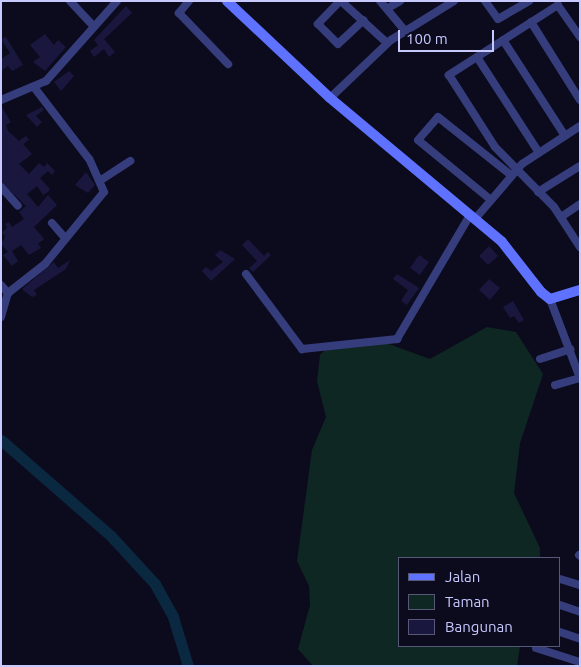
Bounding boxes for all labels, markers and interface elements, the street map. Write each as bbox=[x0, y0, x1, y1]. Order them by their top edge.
scale bar bbox=[401, 20, 497, 52]
text: 100 m bbox=[406, 30, 448, 47]
legend bbox=[398, 557, 561, 647]
text: Jalan bbox=[445, 568, 480, 585]
text: Taman bbox=[445, 593, 490, 610]
text: Bangunan bbox=[445, 618, 513, 635]

